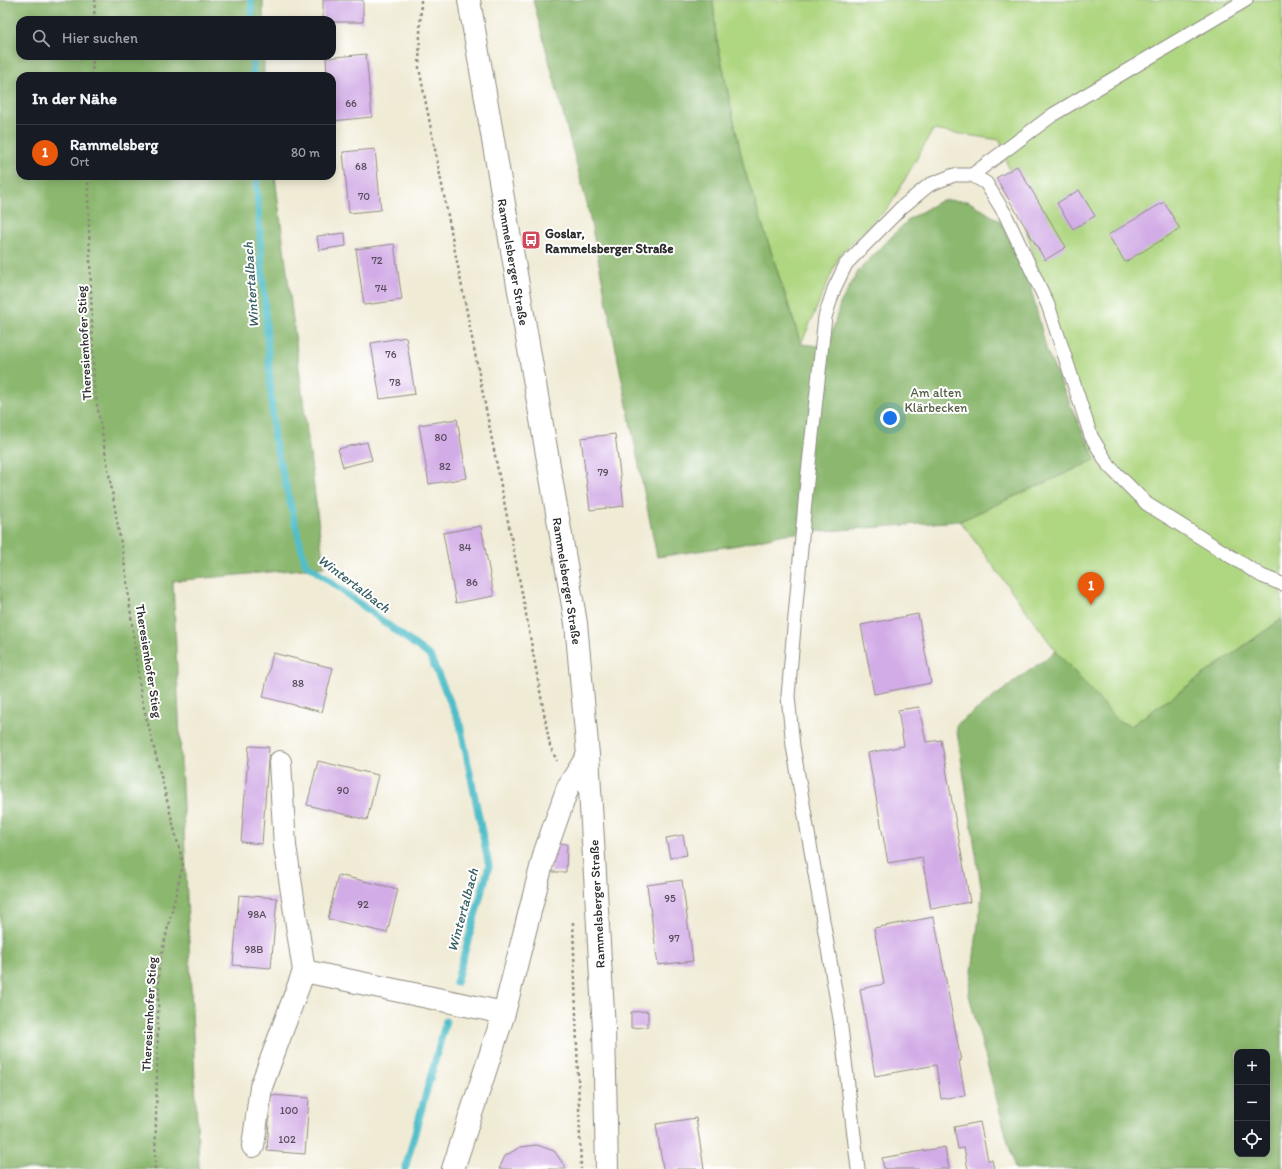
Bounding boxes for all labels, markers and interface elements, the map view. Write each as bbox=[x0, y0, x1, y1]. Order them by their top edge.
search box bbox=[16, 16, 336, 60]
icon: search bbox=[30, 27, 52, 49]
text: Hier suchen bbox=[62, 29, 138, 47]
text: In der Nähe bbox=[32, 88, 117, 108]
house number: 66 bbox=[345, 97, 357, 110]
text: Rammelsberg bbox=[70, 136, 158, 154]
text: 1 bbox=[42, 145, 48, 160]
text: 80 m bbox=[291, 145, 320, 160]
text: Ort bbox=[70, 154, 89, 169]
house number: 68 bbox=[355, 160, 367, 173]
house number: 70 bbox=[358, 190, 370, 203]
street label: Rammelsberger Straße bbox=[494, 197, 532, 327]
place label: Goslar, Rammelsberger Straße bbox=[545, 226, 674, 257]
bus stop icon: Goslar, Rammelsberger Straße bbox=[520, 229, 542, 251]
water label: Wintertalbach bbox=[239, 241, 262, 328]
house number: 72 bbox=[371, 254, 383, 267]
house number: 74 bbox=[375, 282, 387, 295]
street label: Theresienhofer Stieg bbox=[73, 285, 95, 401]
house number: 76 bbox=[385, 348, 397, 361]
house number: 78 bbox=[389, 376, 401, 389]
park label: Am alten Klärbecken bbox=[905, 385, 968, 415]
your location bbox=[880, 408, 900, 428]
house number: 80 bbox=[435, 431, 448, 444]
house number: 82 bbox=[439, 460, 451, 473]
house number: 79 bbox=[597, 466, 609, 479]
street label: Rammelsberger Straße bbox=[550, 516, 584, 646]
house number: 84 bbox=[459, 541, 472, 554]
water label: Wintertalbach bbox=[315, 551, 394, 617]
pin: 1 bbox=[1078, 572, 1104, 605]
house number: 86 bbox=[466, 576, 478, 589]
street label: Theresienhofer Stieg bbox=[133, 603, 165, 719]
house number: 88 bbox=[292, 677, 304, 690]
house number: 90 bbox=[337, 784, 349, 797]
street label: Rammelsberger Straße bbox=[586, 839, 608, 969]
water label: Wintertalbach bbox=[444, 866, 483, 954]
house number: 95 bbox=[664, 892, 676, 905]
house number: 92 bbox=[357, 898, 369, 911]
house number: 98A bbox=[248, 908, 266, 921]
house number: 97 bbox=[668, 932, 680, 945]
house number: 98B bbox=[245, 943, 263, 956]
street label: Theresienhofer Stieg bbox=[138, 956, 160, 1072]
map controls bbox=[1234, 1049, 1270, 1157]
button: + bbox=[1234, 1049, 1270, 1085]
button: − bbox=[1234, 1085, 1270, 1121]
house number: 100 bbox=[280, 1104, 299, 1117]
button: locate bbox=[1234, 1121, 1270, 1157]
house number: 102 bbox=[278, 1133, 296, 1146]

